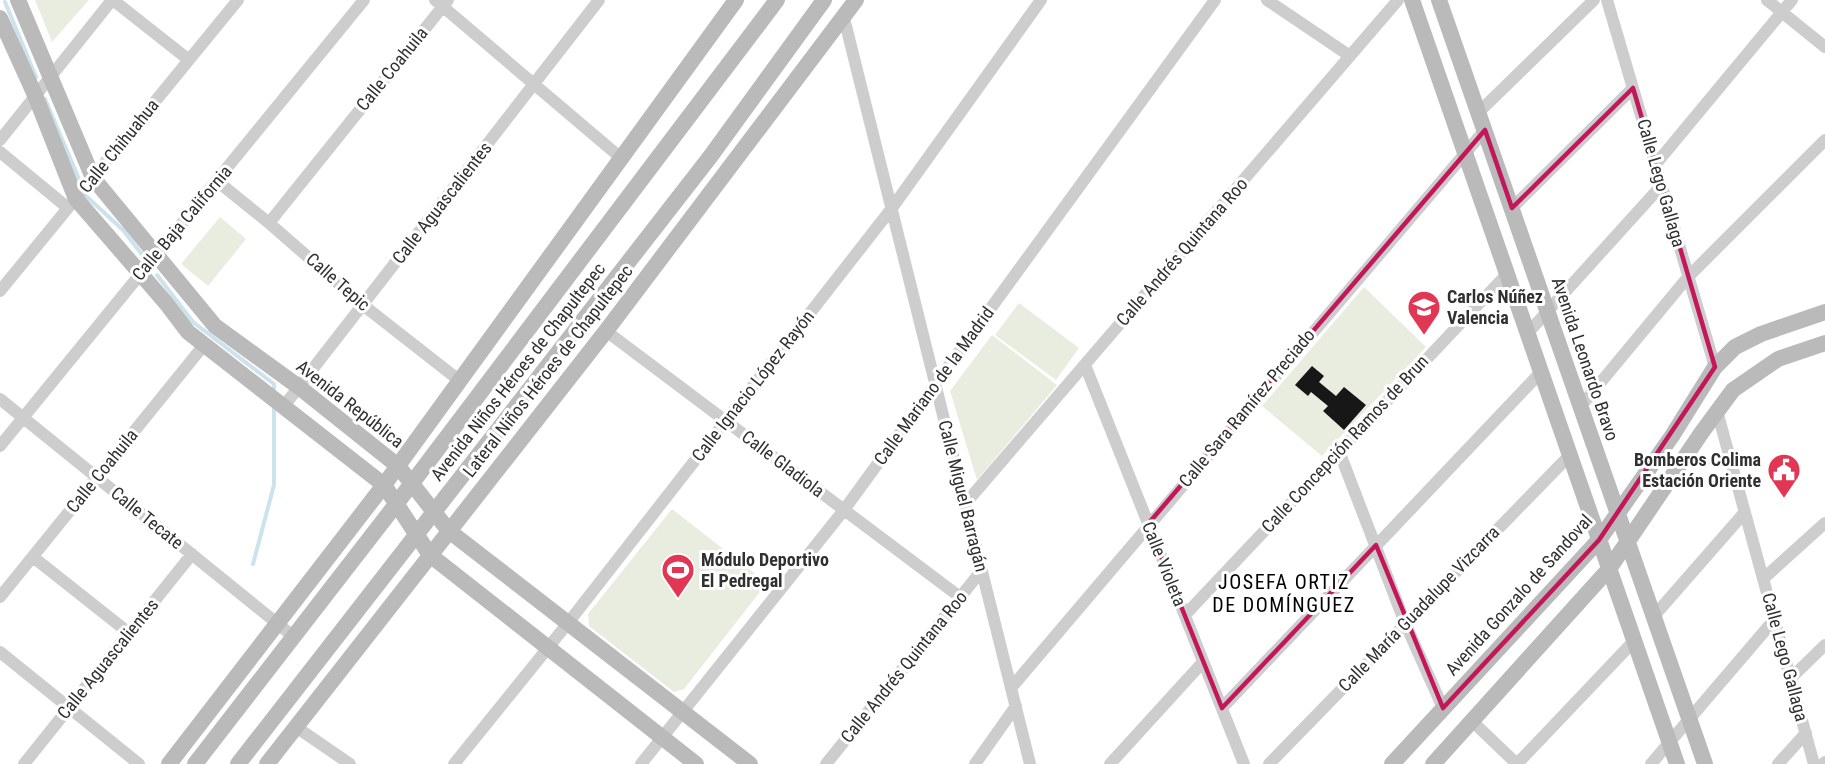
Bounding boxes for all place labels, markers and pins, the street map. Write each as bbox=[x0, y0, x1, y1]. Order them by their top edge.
place label: Carlos Núñez Valencia bbox=[1447, 286, 1543, 328]
school or university icon: Carlos Núñez Valencia bbox=[1406, 289, 1442, 336]
place label: Bomberos Colima Estación Oriente bbox=[1634, 449, 1761, 491]
public building icon: Bomberos Colima Estación Oriente bbox=[1766, 452, 1802, 499]
place label: Módulo Deportivo El Pedregal bbox=[701, 549, 829, 591]
sports icon: Módulo Deportivo El Pedregal bbox=[660, 552, 696, 599]

